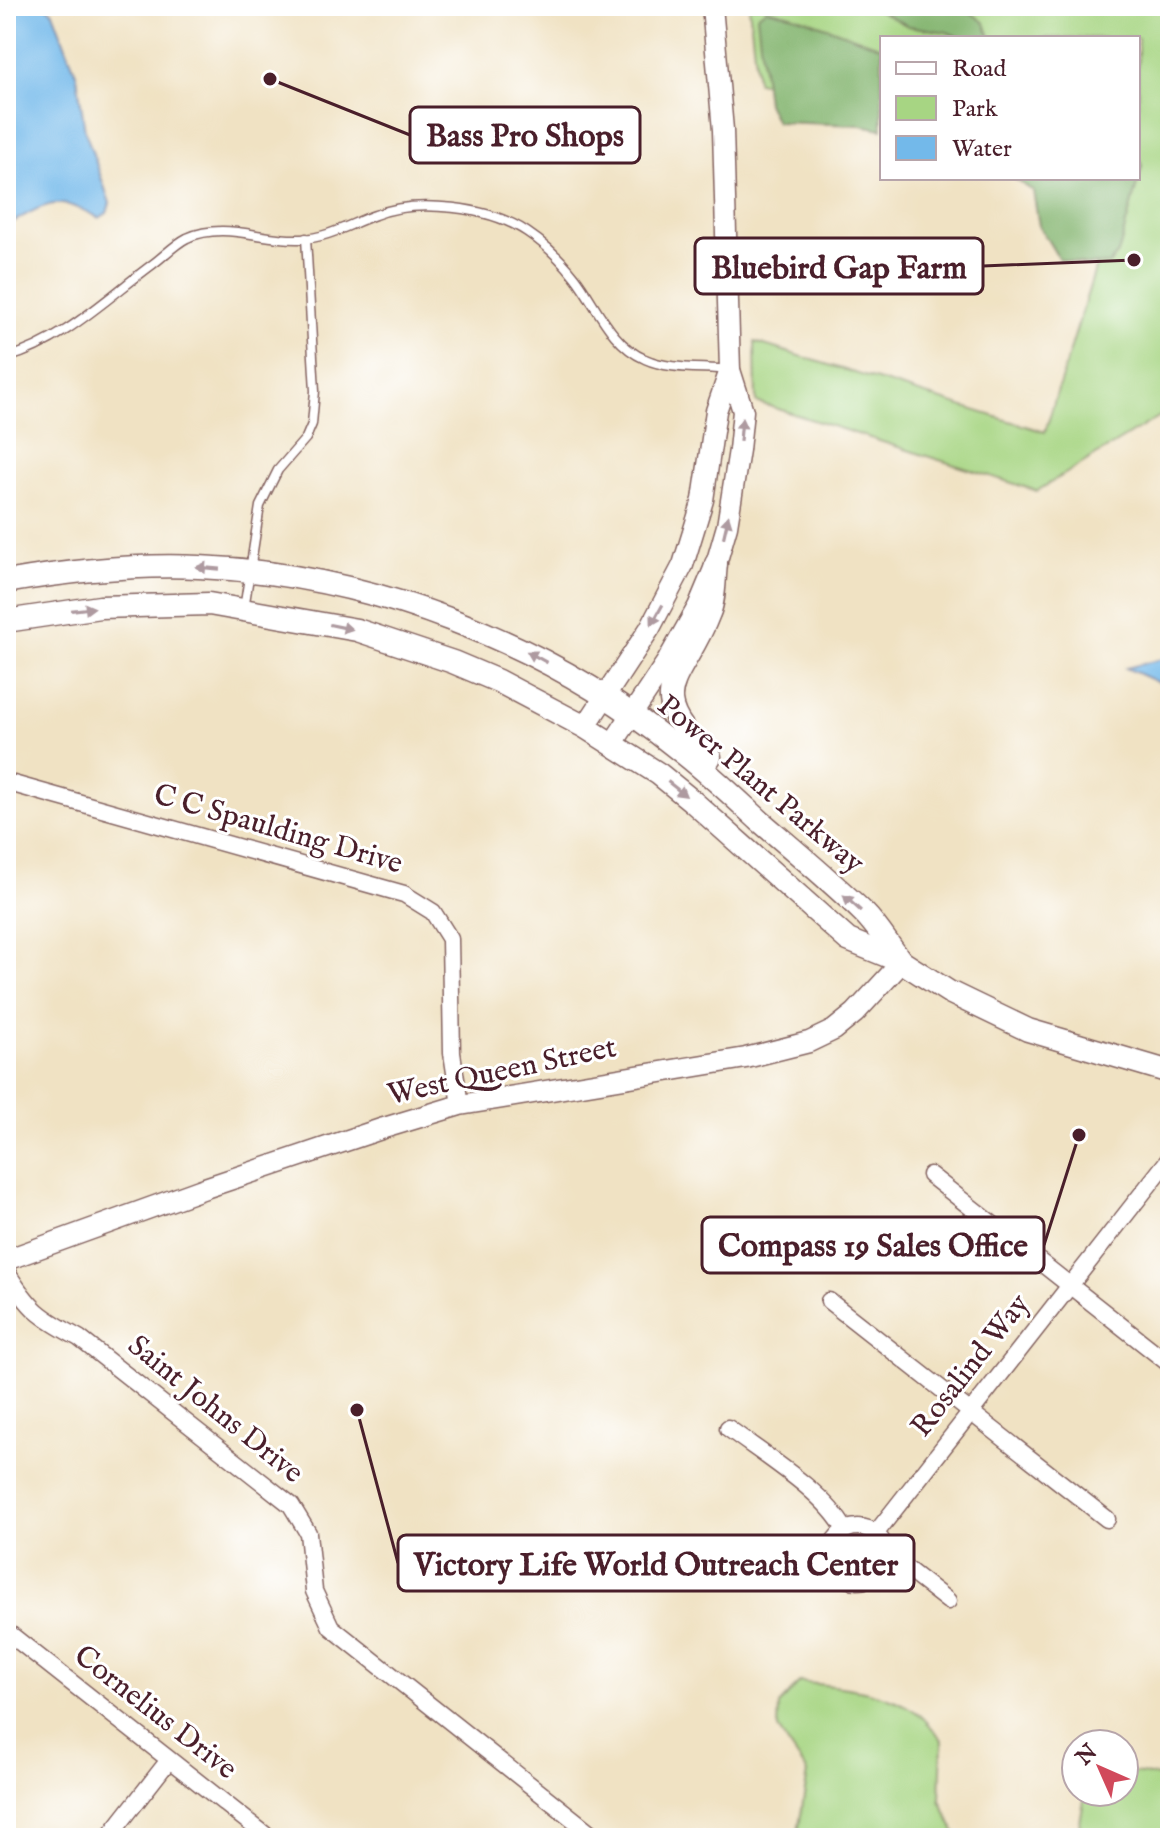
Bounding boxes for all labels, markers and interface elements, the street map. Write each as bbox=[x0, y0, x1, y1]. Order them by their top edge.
legend bbox=[880, 36, 1140, 180]
text: Road bbox=[952, 54, 1006, 85]
text: Park bbox=[952, 94, 998, 125]
callout: Bass Pro Shops bbox=[410, 107, 640, 163]
text: Bass Pro Shops bbox=[426, 117, 624, 158]
text: Water bbox=[952, 134, 1012, 165]
callout: Bluebird Gap Farm bbox=[695, 238, 983, 294]
text: Bluebird Gap Farm bbox=[711, 249, 967, 290]
one-way arrow bbox=[735, 417, 748, 442]
one-way arrow bbox=[720, 514, 733, 539]
one-way arrow bbox=[195, 561, 220, 574]
one-way arrow bbox=[71, 602, 96, 615]
one-way arrow bbox=[651, 604, 665, 626]
one-way arrow bbox=[329, 621, 354, 634]
one-way arrow bbox=[526, 651, 549, 664]
street label: Power Plant Parkway bbox=[649, 687, 872, 883]
street label: C C Spaulding Drive bbox=[149, 776, 407, 884]
one-way arrow bbox=[667, 780, 687, 796]
one-way arrow bbox=[843, 894, 862, 912]
street label: West Queen Street bbox=[384, 1029, 620, 1115]
callout: Compass 19 Sales Office bbox=[702, 1217, 1044, 1273]
text: Compass 19 Sales Office bbox=[718, 1227, 1028, 1268]
street label: Rosalind Way bbox=[903, 1287, 1039, 1445]
street label: Saint Johns Drive bbox=[119, 1327, 311, 1493]
callout: Victory Life World Outreach Center bbox=[398, 1535, 914, 1591]
text: Victory Life World Outreach Center bbox=[413, 1546, 899, 1587]
street label: Cornelius Drive bbox=[66, 1637, 244, 1789]
north arrow bbox=[1060, 1728, 1140, 1808]
text: N bbox=[1070, 1739, 1104, 1773]

